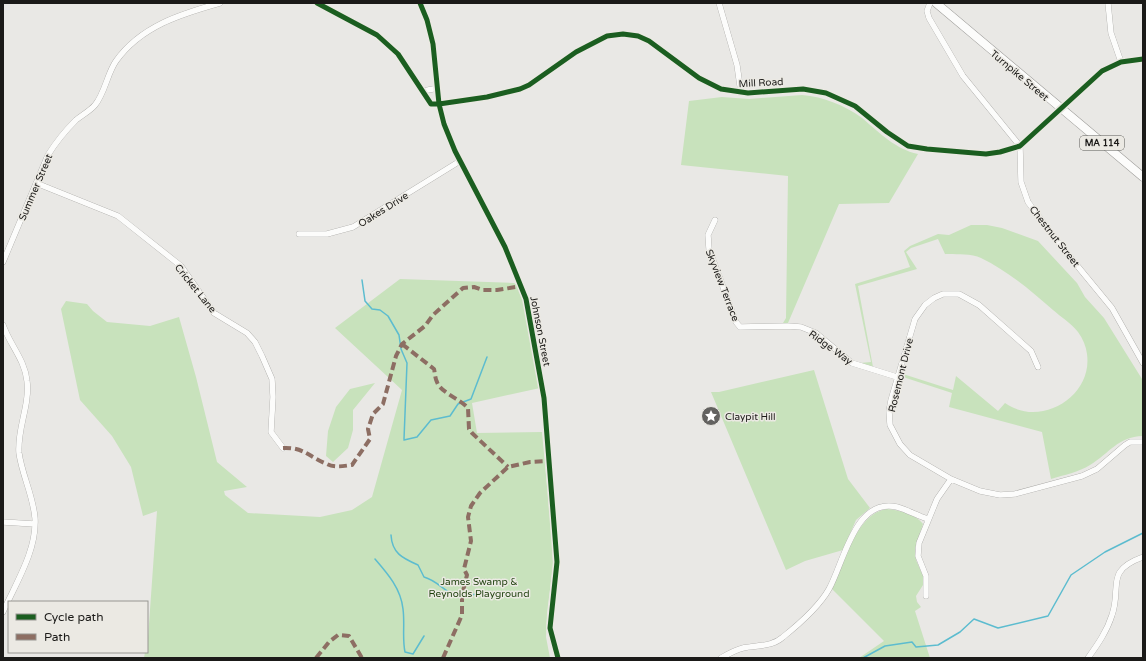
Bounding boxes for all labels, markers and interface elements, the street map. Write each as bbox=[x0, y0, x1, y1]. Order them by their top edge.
street label: Turnpike Street bbox=[988, 48, 1051, 104]
street label: Mill Road bbox=[738, 76, 784, 90]
road number: MA 114 bbox=[1080, 136, 1124, 150]
street label: Summer Street bbox=[16, 152, 55, 223]
street label: Oakes Drive bbox=[356, 190, 411, 230]
street label: Chestnut Street bbox=[1027, 204, 1082, 270]
street label: Skyview Terrace bbox=[703, 248, 741, 323]
street label: Cricket Lane bbox=[172, 262, 219, 316]
street label: Johnson Street bbox=[527, 295, 553, 367]
street label: Ridge Way bbox=[806, 328, 855, 368]
street label: Rosemont Drive bbox=[886, 337, 916, 414]
place icon: Claypit Hill bbox=[700, 405, 722, 427]
place label: Claypit Hill bbox=[725, 411, 775, 423]
park label: James Swamp & Reynolds Playground bbox=[428, 576, 530, 600]
legend bbox=[8, 601, 148, 653]
text: Cycle path bbox=[44, 610, 103, 624]
text: Path bbox=[44, 630, 70, 644]

